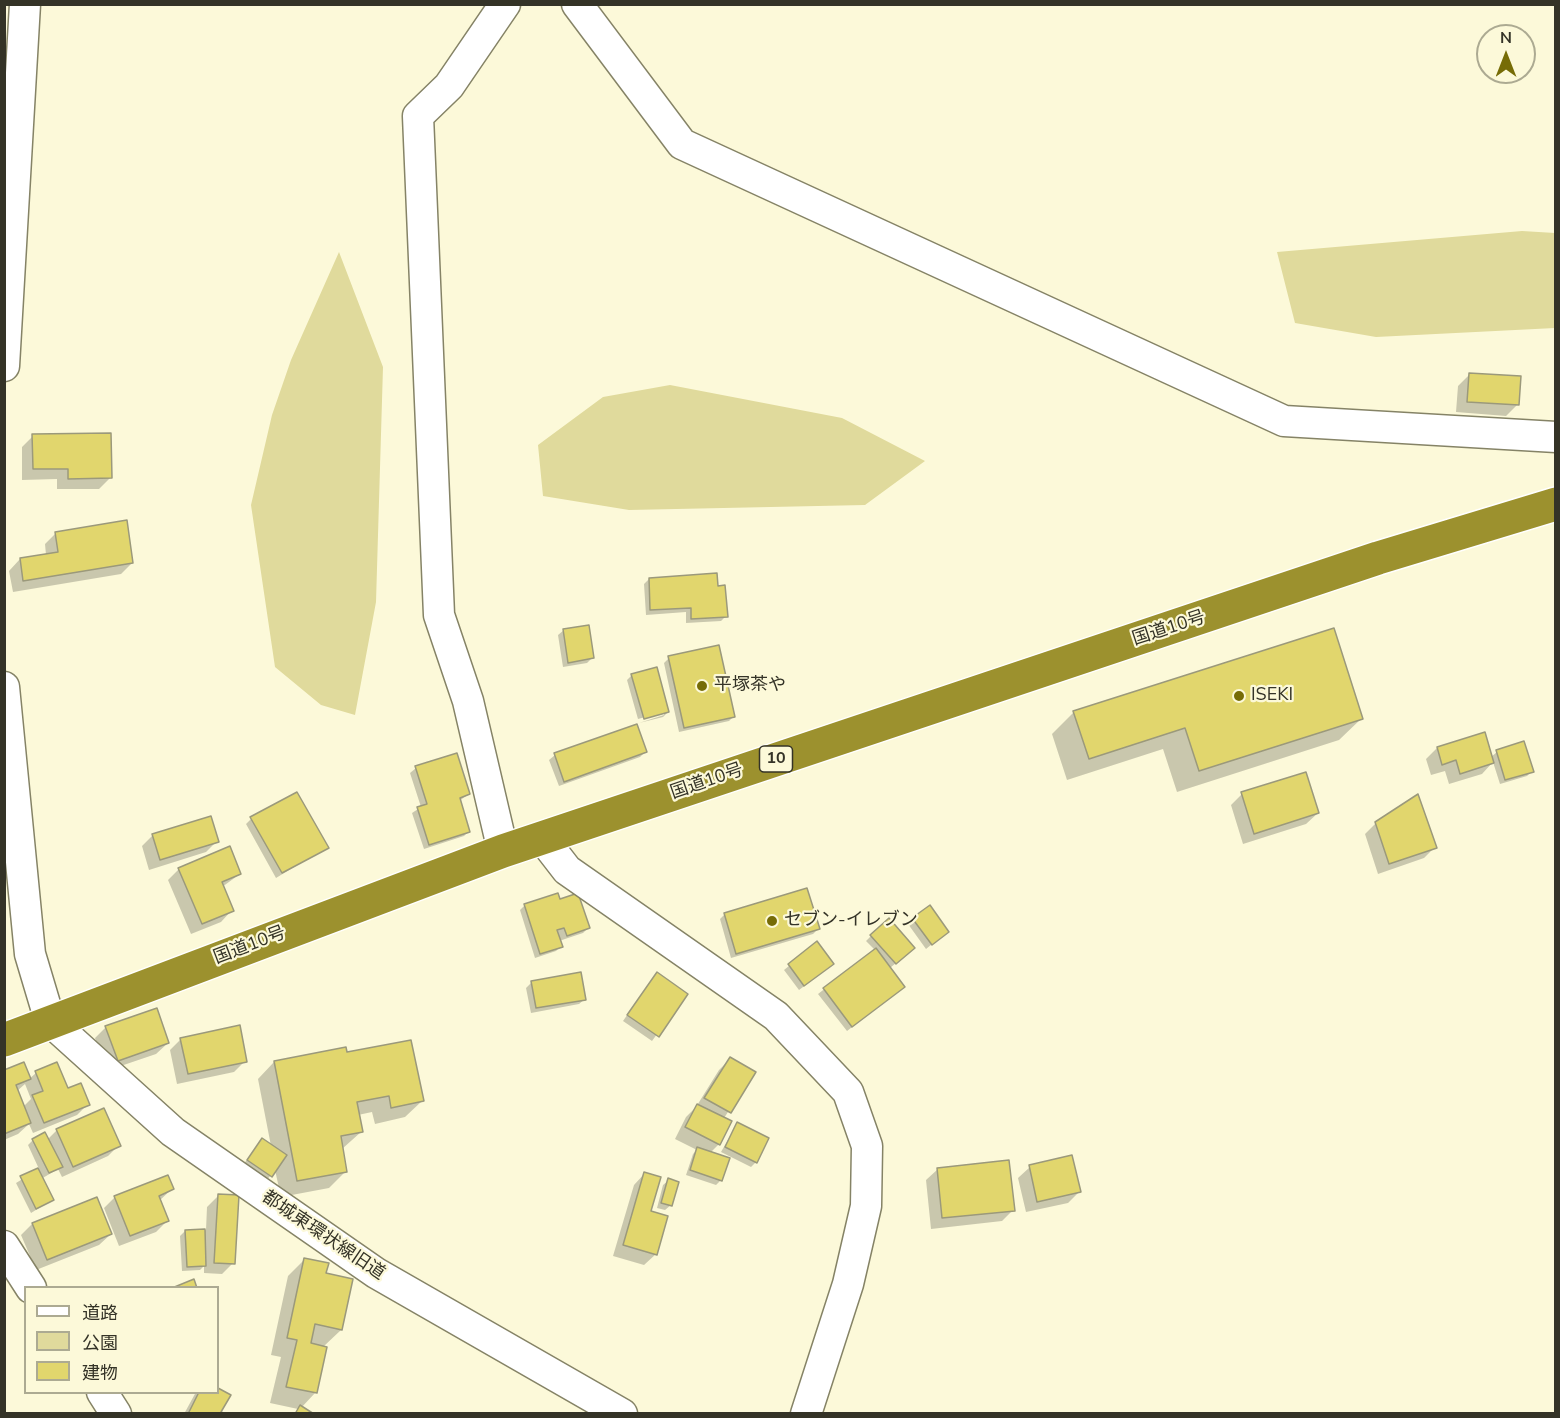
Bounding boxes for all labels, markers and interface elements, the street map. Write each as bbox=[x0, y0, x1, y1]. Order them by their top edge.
north arrow bbox=[1476, 24, 1536, 84]
text: N bbox=[1500, 27, 1512, 49]
street label: 国道10号 bbox=[1130, 607, 1208, 651]
place label: 平塚茶や bbox=[714, 675, 786, 697]
marker: 平塚茶や bbox=[695, 679, 709, 693]
place label: ISEKI bbox=[1251, 685, 1293, 707]
marker: ISEKI bbox=[1232, 689, 1246, 703]
road number: 10 bbox=[760, 746, 792, 772]
street label: 国道10号 bbox=[668, 759, 746, 805]
place label: セブン-イレブン bbox=[784, 910, 918, 932]
marker: セブン-イレブン bbox=[765, 914, 779, 928]
street label: 国道10号 bbox=[211, 922, 289, 970]
street label: 都城東環状線旧道 bbox=[257, 1187, 389, 1285]
legend bbox=[24, 1286, 219, 1394]
text: 道路 bbox=[82, 1301, 118, 1325]
text: 公園 bbox=[82, 1331, 118, 1355]
text: 建物 bbox=[82, 1361, 118, 1385]

